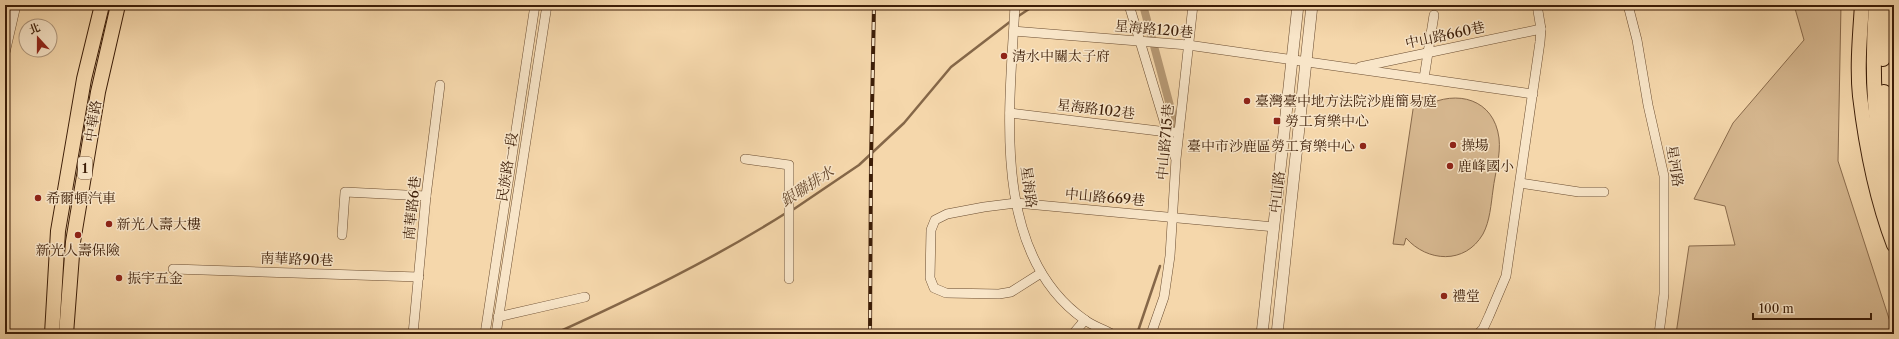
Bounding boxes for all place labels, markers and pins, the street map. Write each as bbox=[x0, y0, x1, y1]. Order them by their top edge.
place label: 清水中關太子府 bbox=[1012, 47, 1110, 65]
marker: 清水中關太子府 bbox=[999, 51, 1009, 61]
place label: 臺灣臺中地方法院沙鹿簡易庭 bbox=[1255, 92, 1437, 110]
marker: 臺灣臺中地方法院沙鹿簡易庭 bbox=[1242, 96, 1252, 106]
place label: 勞工育樂中心 bbox=[1285, 112, 1369, 130]
marker: 勞工育樂中心 bbox=[1272, 116, 1282, 126]
place label: 操場 bbox=[1461, 136, 1489, 154]
place label: 臺中市沙鹿區勞工育樂中心 bbox=[1187, 137, 1355, 155]
marker: 操場 bbox=[1448, 140, 1458, 150]
marker: 臺中市沙鹿區勞工育樂中心 bbox=[1358, 141, 1368, 151]
place label: 鹿峰國小 bbox=[1458, 157, 1514, 175]
marker: 鹿峰國小 bbox=[1445, 161, 1455, 171]
place label: 希爾頓汽車 bbox=[46, 189, 116, 207]
marker: 希爾頓汽車 bbox=[33, 193, 43, 203]
place label: 新光人壽大樓 bbox=[117, 215, 201, 233]
marker: 新光人壽大樓 bbox=[104, 219, 114, 229]
marker: 新光人壽保險 bbox=[73, 230, 83, 240]
place label: 新光人壽保險 bbox=[36, 241, 120, 259]
place label: 振宇五金 bbox=[127, 269, 183, 287]
marker: 振宇五金 bbox=[114, 273, 124, 283]
place label: 禮堂 bbox=[1452, 287, 1480, 305]
marker: 禮堂 bbox=[1439, 291, 1449, 301]

